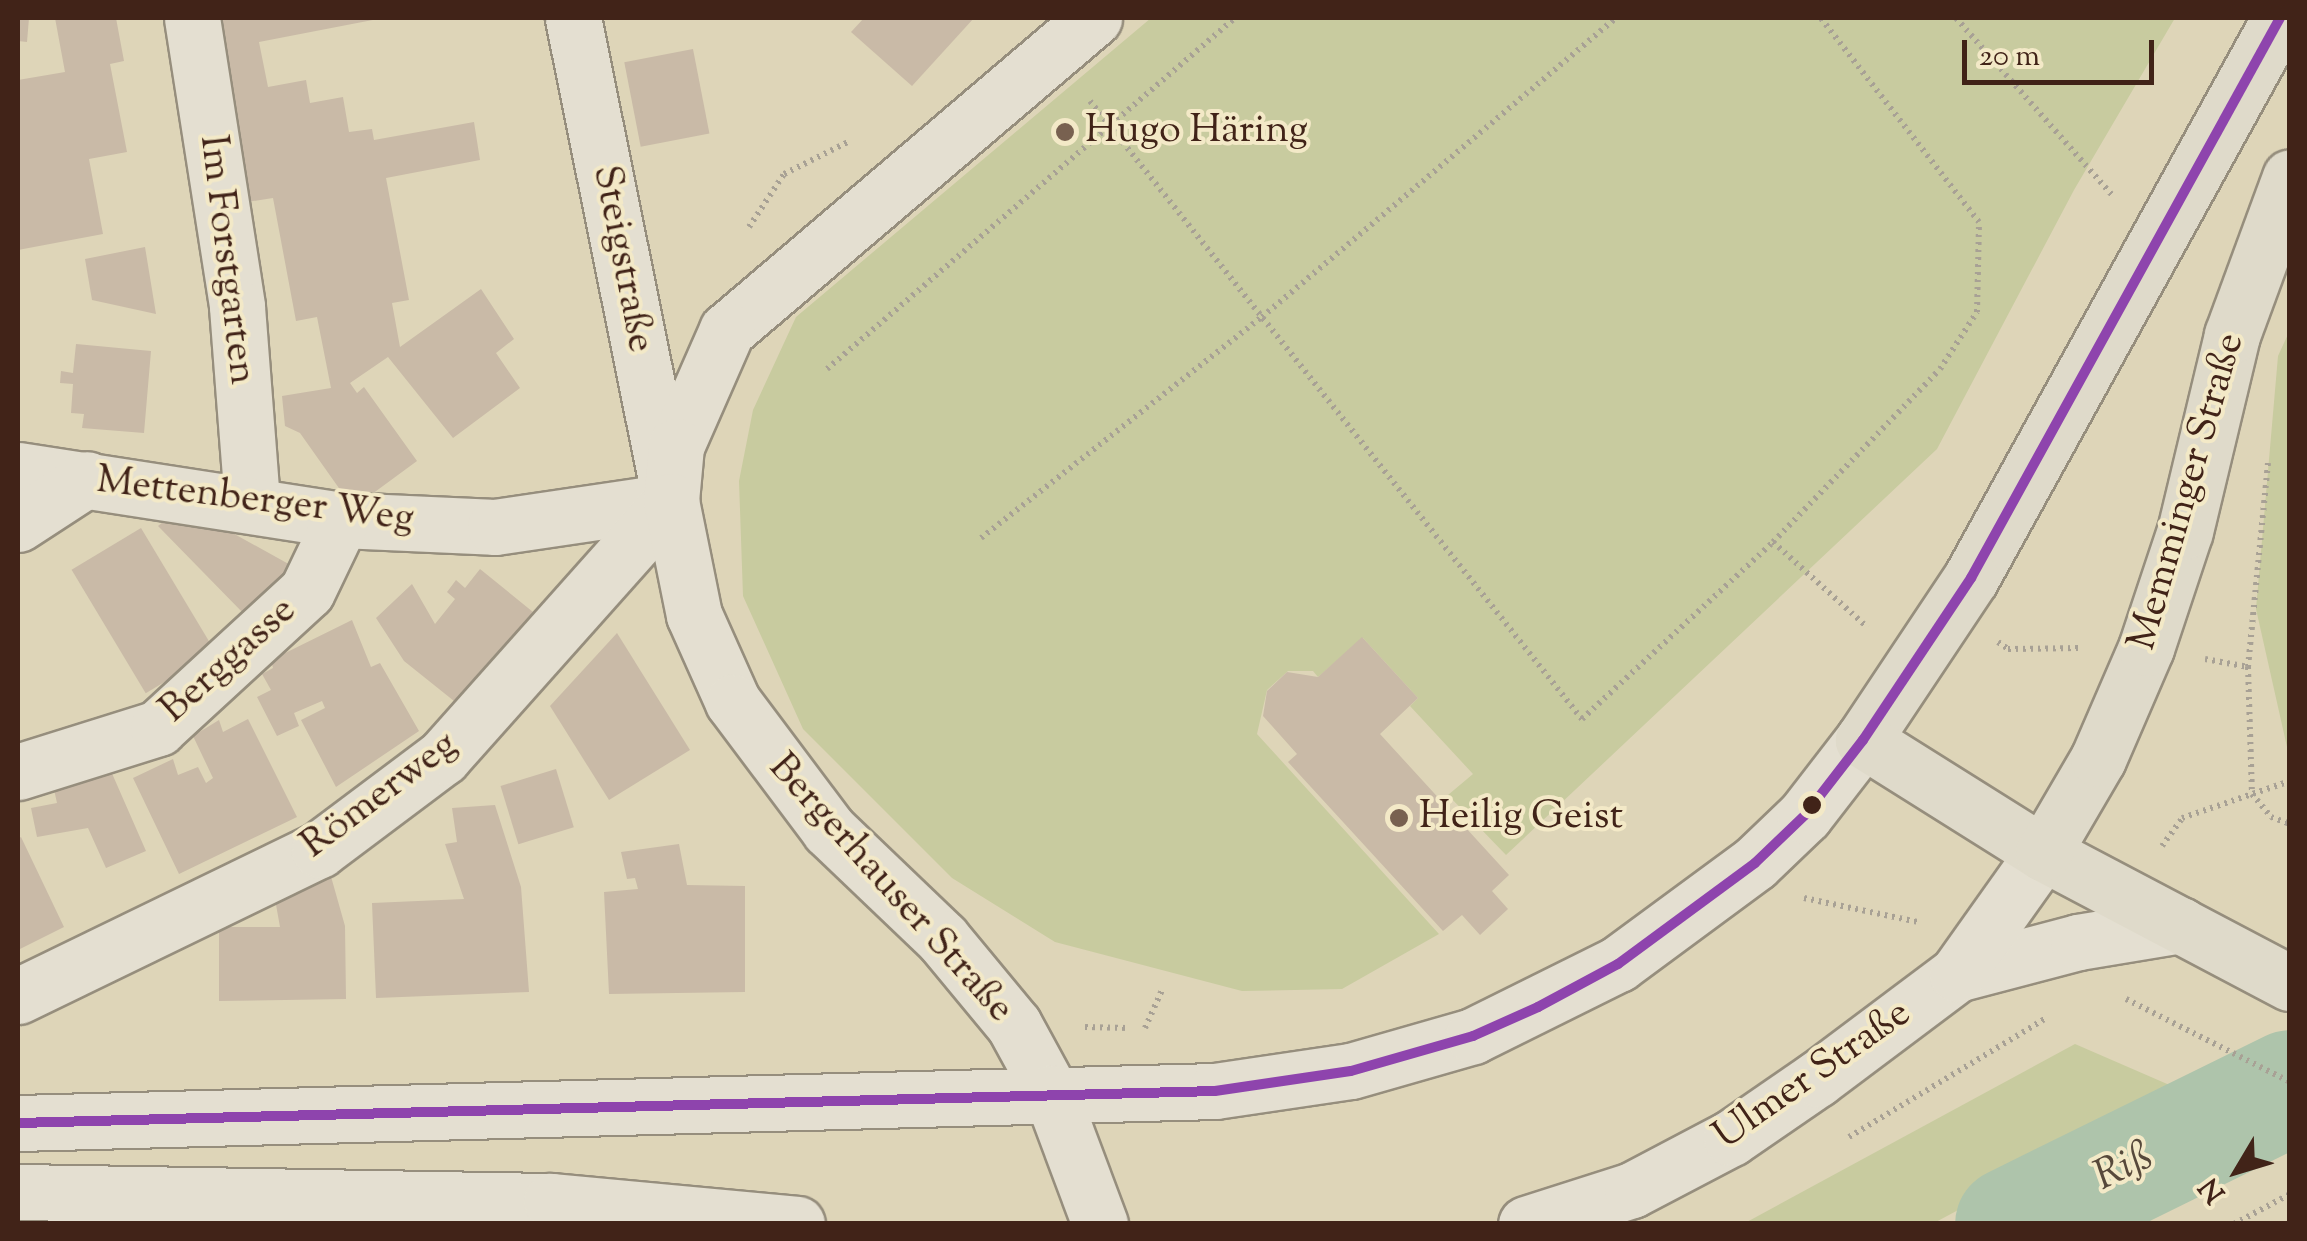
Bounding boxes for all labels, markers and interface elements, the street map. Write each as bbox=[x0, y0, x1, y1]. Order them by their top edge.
scale bar bbox=[1967, 20, 2160, 82]
text: 20 m bbox=[1979, 36, 2040, 79]
place label: Hugo Häring bbox=[1085, 108, 1308, 156]
marker: Hugo Häring bbox=[1054, 121, 1076, 143]
street label: Im Forstgarten bbox=[187, 133, 265, 387]
street label: Steigstraße bbox=[580, 161, 664, 357]
street label: Memminger Straße bbox=[2120, 328, 2256, 656]
street label: Mettenberger Weg bbox=[94, 458, 416, 544]
street label: Berggasse bbox=[151, 588, 307, 734]
street label: Römerweg bbox=[293, 722, 467, 870]
street label: Bergerhauser Straße bbox=[757, 745, 1023, 1033]
place label: Heilig Geist bbox=[1419, 794, 1623, 842]
unlabelled marker bbox=[1802, 795, 1822, 815]
marker: Heilig Geist bbox=[1388, 807, 1410, 829]
street label: Ulmer Straße bbox=[1705, 991, 1921, 1161]
north arrow bbox=[2187, 1121, 2287, 1221]
water label: Riß bbox=[2087, 1132, 2161, 1204]
text: N bbox=[2191, 1168, 2236, 1211]

